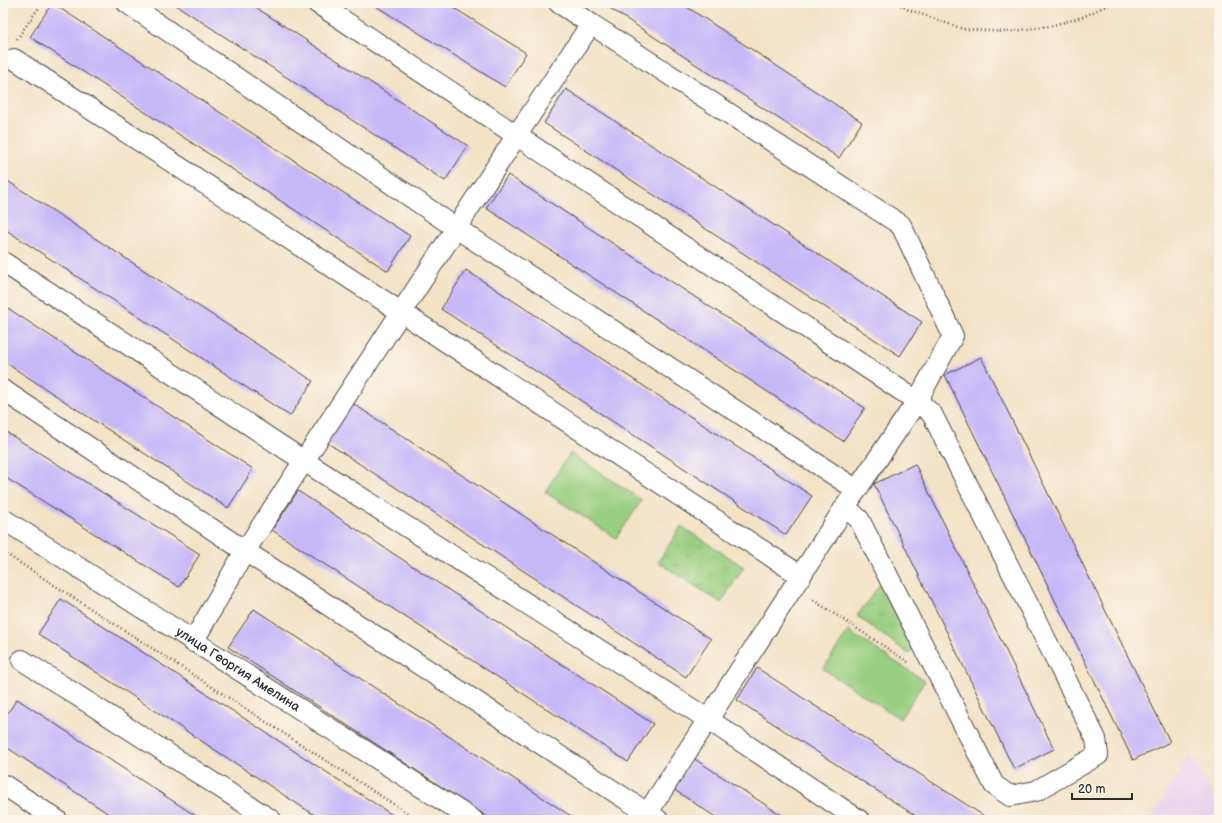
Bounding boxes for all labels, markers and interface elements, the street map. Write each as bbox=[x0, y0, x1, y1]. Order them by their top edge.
street label: улица Георгия Амелина bbox=[173, 624, 303, 715]
scale bar bbox=[1072, 775, 1132, 801]
text: 20 m bbox=[1078, 782, 1105, 797]

